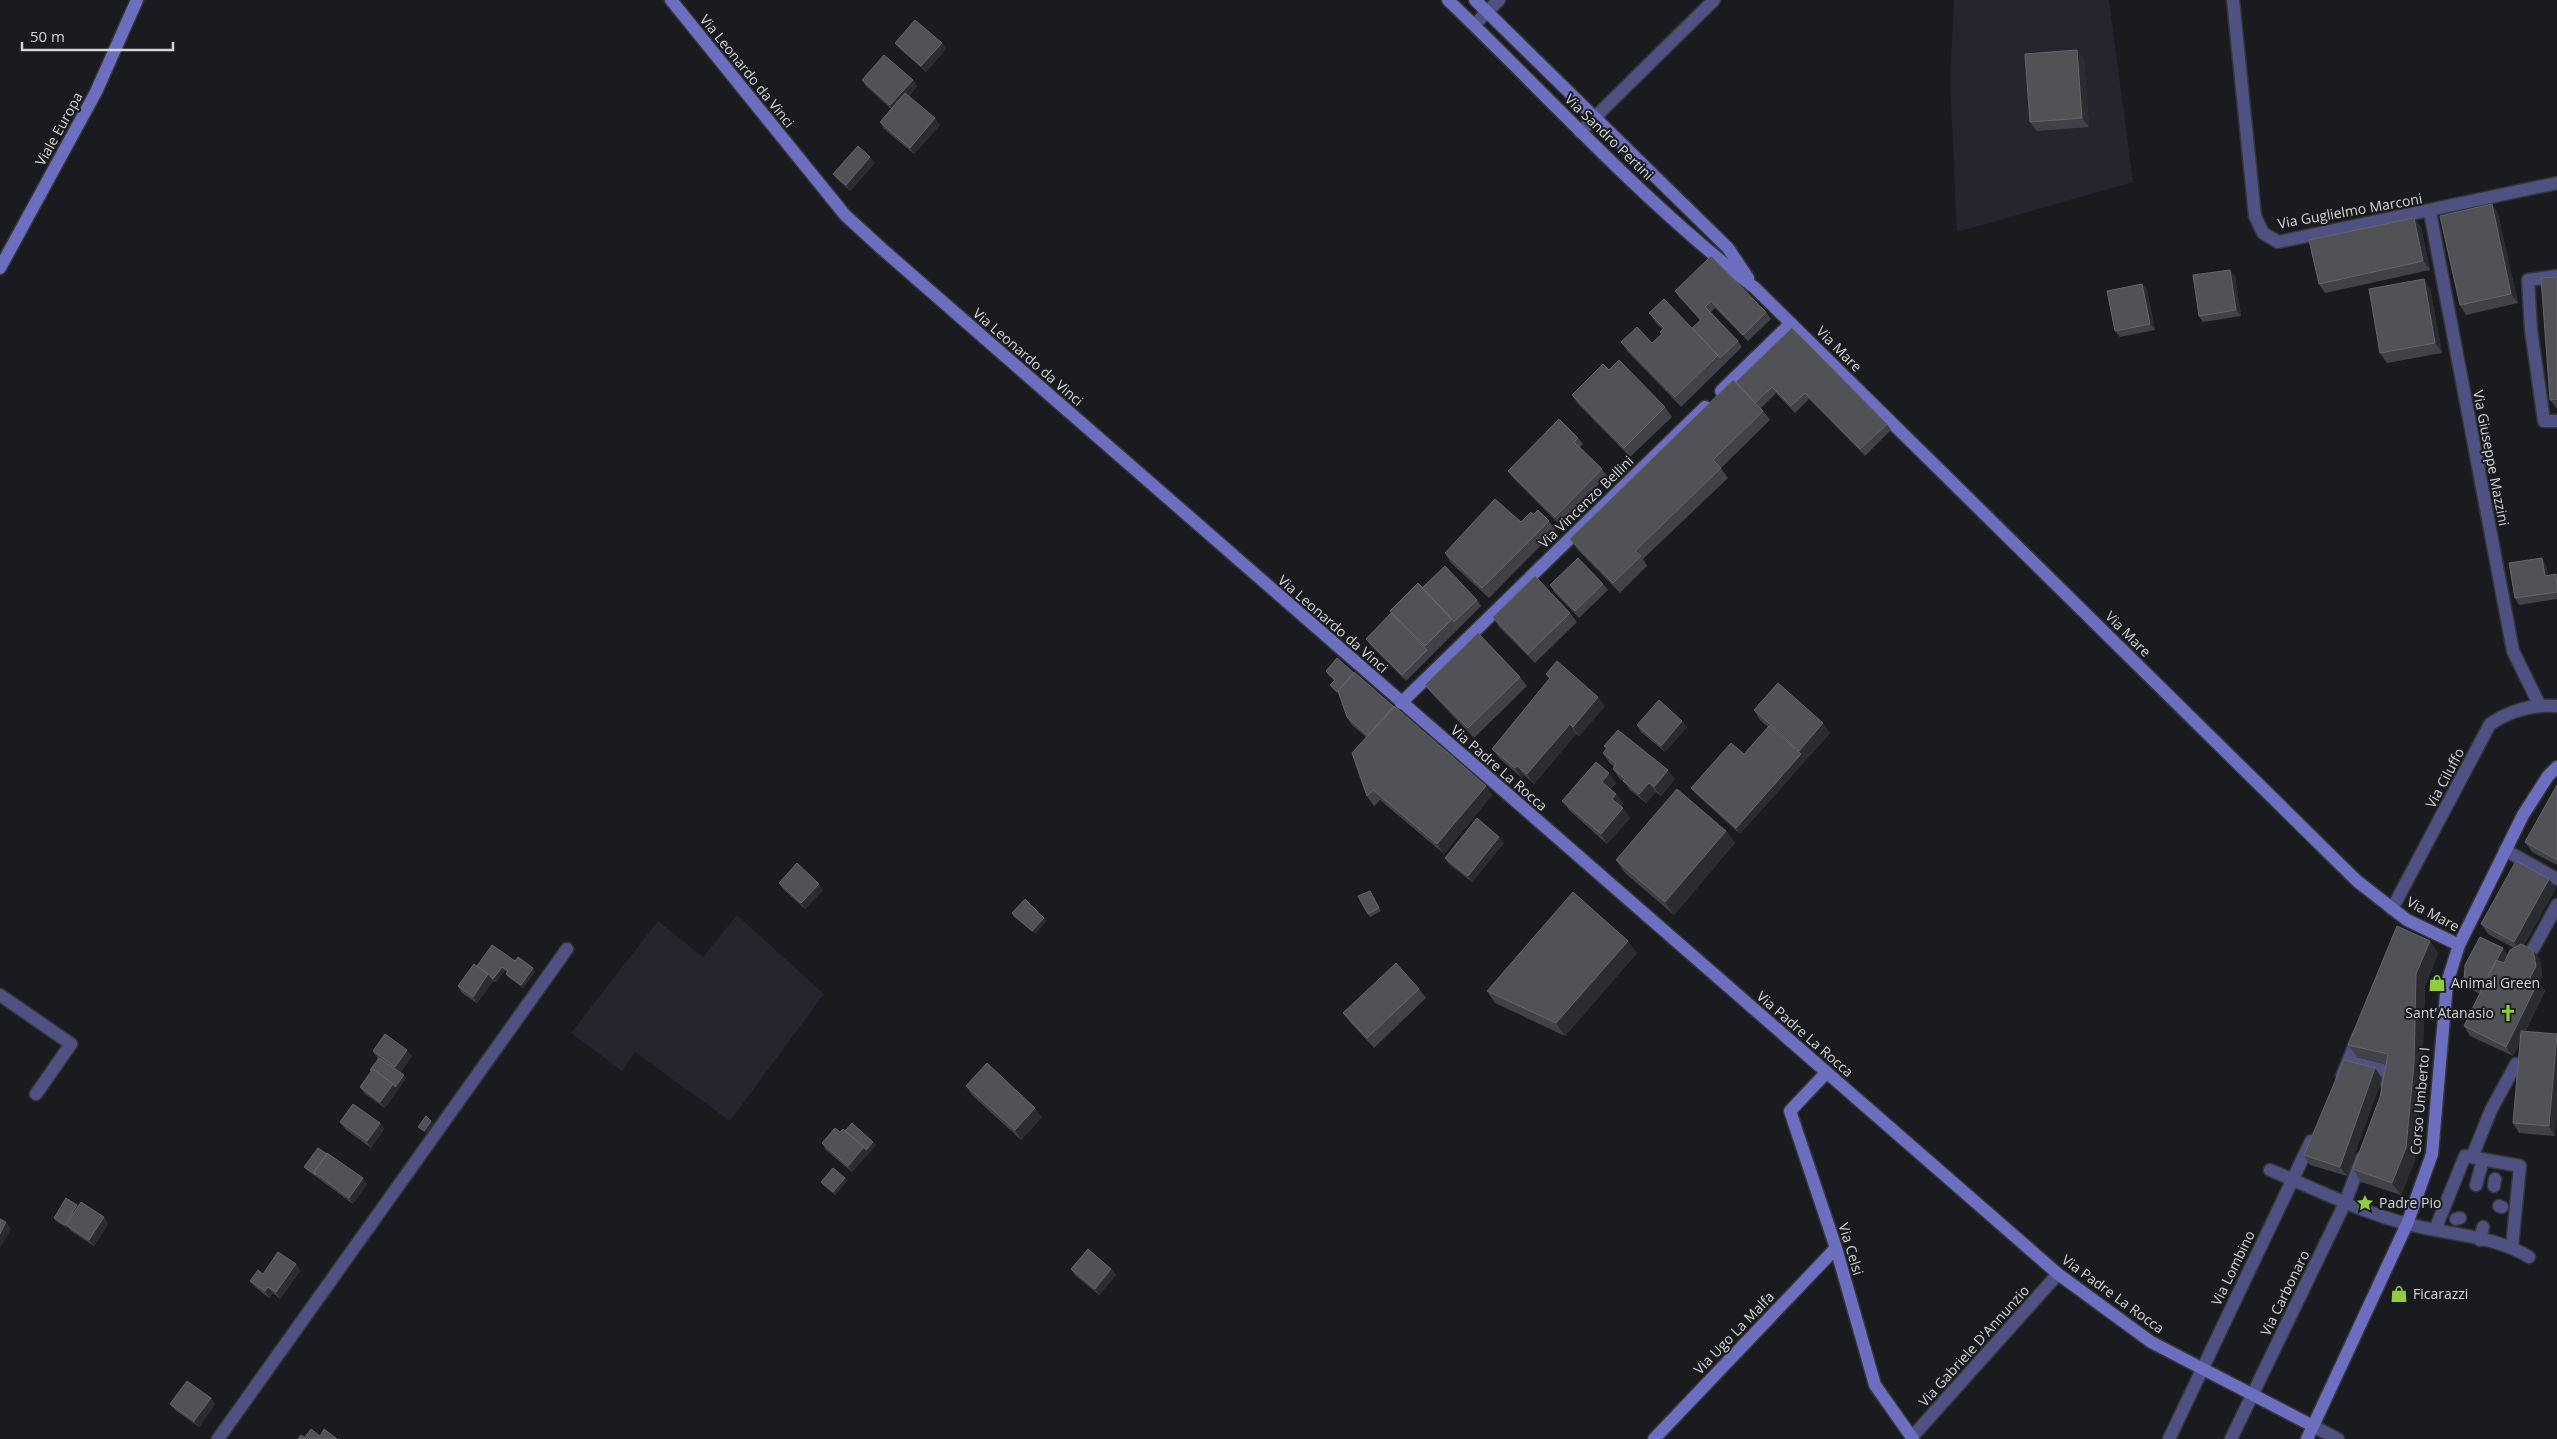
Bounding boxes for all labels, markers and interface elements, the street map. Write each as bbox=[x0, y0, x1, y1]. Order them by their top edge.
street label: Via Leonardo da Vinci bbox=[696, 10, 799, 131]
scale bar bbox=[22, 20, 174, 52]
text: 50 m bbox=[30, 26, 65, 46]
street label: Viale Europa bbox=[30, 88, 87, 169]
street label: Via Sandro Pertini bbox=[1561, 89, 1658, 184]
street label: Via Guglielmo Marconi bbox=[2276, 188, 2424, 233]
street label: Via Leonardo da Vinci bbox=[969, 303, 1088, 410]
street label: Via Mare bbox=[1812, 322, 1866, 376]
street label: Via Giuseppe Mazzini bbox=[2469, 388, 2514, 527]
street label: Via Vincenzo Bellini bbox=[1534, 451, 1637, 552]
street label: Via Leonardo da Vinci bbox=[1274, 570, 1393, 677]
street label: Via Mare bbox=[2101, 607, 2155, 661]
street label: Via Padre La Rocca bbox=[1447, 720, 1552, 815]
street label: Via Ciluffo bbox=[2421, 744, 2468, 811]
street label: Via Mare bbox=[2403, 892, 2463, 935]
shop icon: Animal Green bbox=[2427, 973, 2447, 993]
place label: Animal Green bbox=[2451, 973, 2540, 992]
street label: Via Padre La Rocca bbox=[1753, 986, 1858, 1081]
place label: Sant'Atanasio bbox=[2405, 1003, 2494, 1022]
church icon: Sant'Atanasio bbox=[2498, 1003, 2518, 1023]
street label: Corso Umberto I bbox=[2405, 1046, 2434, 1156]
place icon: Padre Pio bbox=[2355, 1193, 2375, 1213]
place label: Padre Pio bbox=[2379, 1193, 2441, 1212]
street label: Via Celsi bbox=[1835, 1220, 1868, 1277]
street label: Via Lombino bbox=[2206, 1227, 2259, 1308]
street label: Via Carbonaro bbox=[2256, 1247, 2314, 1339]
street label: Via Padre La Rocca bbox=[2058, 1250, 2168, 1337]
street label: Via Gabriele D'Annunzio bbox=[1914, 1281, 2033, 1410]
shop icon: Ficarazzi bbox=[2389, 1284, 2409, 1304]
place label: Ficarazzi bbox=[2413, 1284, 2468, 1303]
street label: Via Ugo La Malfa bbox=[1689, 1287, 1778, 1378]

